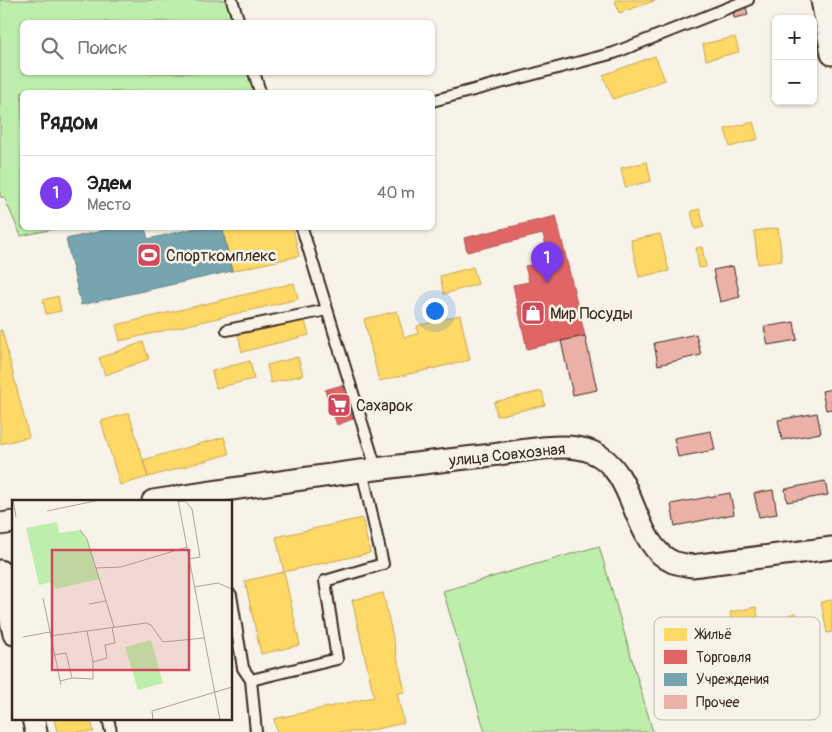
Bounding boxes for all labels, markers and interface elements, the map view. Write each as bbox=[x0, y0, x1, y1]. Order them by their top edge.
map controls bbox=[772, 15, 817, 105]
button: + bbox=[772, 15, 817, 60]
search box bbox=[20, 20, 435, 75]
icon: search bbox=[38, 34, 66, 62]
text: Поиск bbox=[78, 36, 128, 60]
button: − bbox=[772, 60, 817, 105]
text: Рядом bbox=[40, 109, 98, 136]
text: Эдем bbox=[87, 171, 132, 195]
text: 1 bbox=[53, 183, 59, 203]
text: 40 m bbox=[377, 183, 415, 203]
text: Место bbox=[87, 195, 131, 215]
sports icon: Спорткомплекс bbox=[136, 242, 162, 268]
pin: 1 bbox=[531, 242, 563, 283]
place label: Спорткомплекс bbox=[166, 246, 276, 266]
your location bbox=[422, 298, 448, 324]
shop icon: Мир Посуды bbox=[520, 300, 546, 326]
place label: Мир Посуды bbox=[550, 304, 633, 324]
supermarket icon: Сахарок bbox=[326, 392, 352, 418]
place label: Сахарок bbox=[356, 396, 413, 416]
street label: улица Совхозная bbox=[447, 439, 566, 471]
inset map bbox=[12, 500, 232, 720]
legend bbox=[654, 617, 820, 720]
text: Жильё bbox=[694, 626, 732, 643]
text: Торговля bbox=[696, 649, 751, 666]
text: Учреждения bbox=[696, 671, 769, 688]
text: Прочее bbox=[696, 694, 739, 711]

